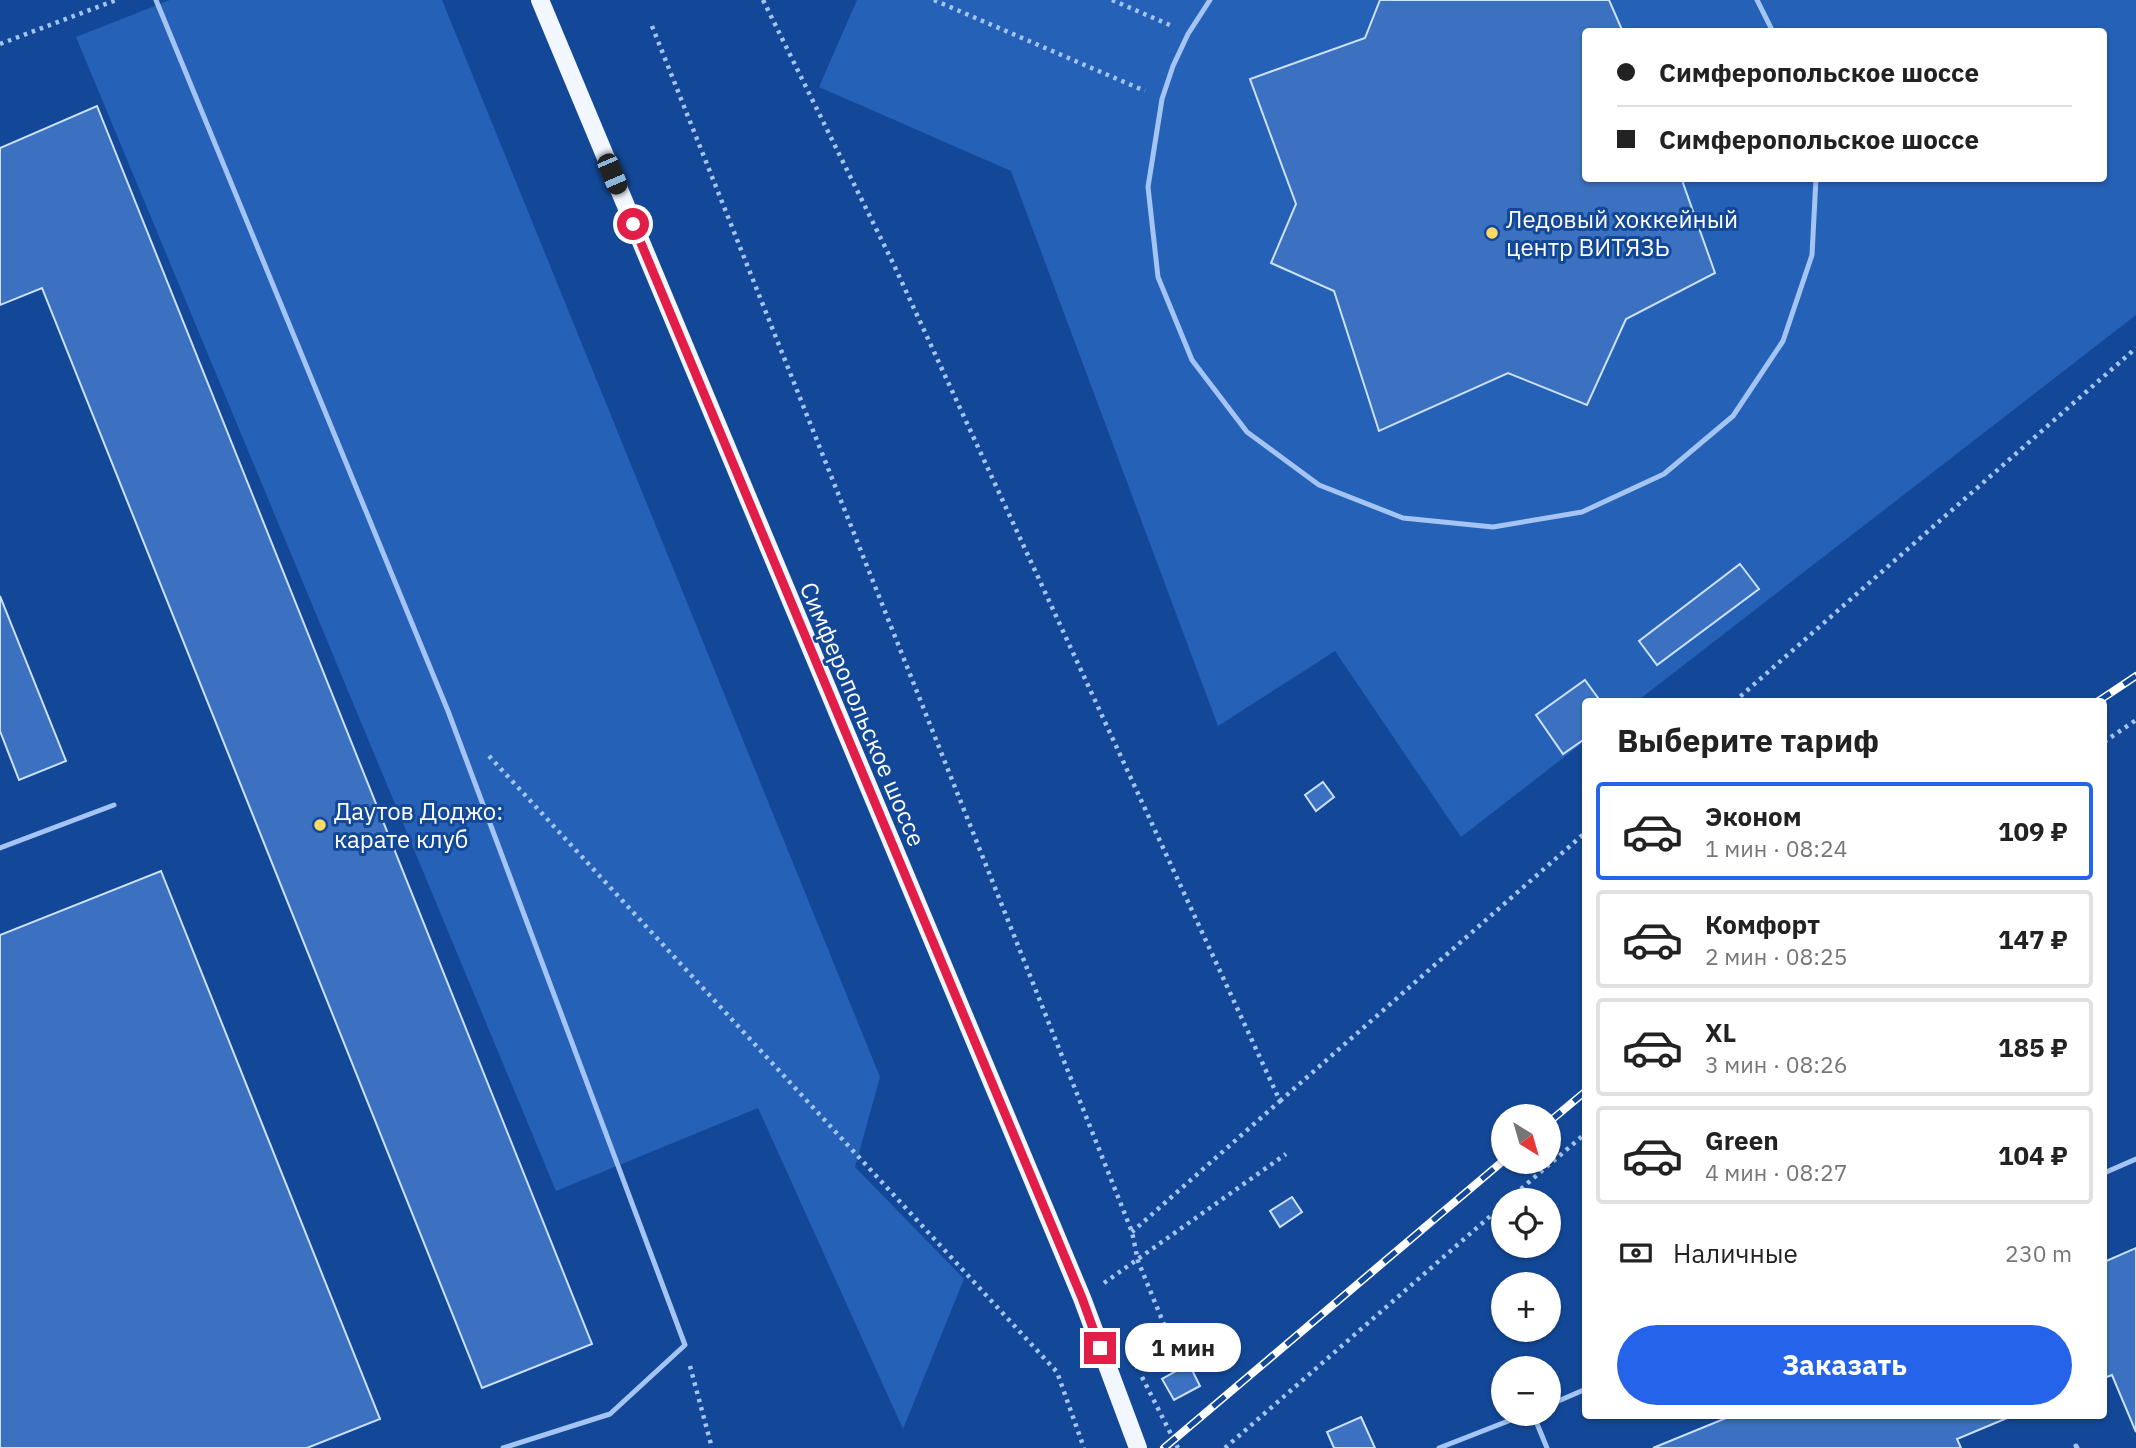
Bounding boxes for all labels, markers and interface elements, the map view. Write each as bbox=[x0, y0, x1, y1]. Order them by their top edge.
text: Симферопольское шоссе bbox=[1659, 55, 1979, 89]
text: Симферопольское шоссе bbox=[1659, 122, 1979, 156]
car bbox=[595, 151, 630, 197]
place label: Ледовый хоккейный центр ВИТЯЗЬ bbox=[1506, 203, 1738, 263]
route start bbox=[617, 208, 649, 240]
marker: Ледовый хоккейный центр ВИТЯЗЬ bbox=[1484, 225, 1500, 241]
street label: Симферопольское шоссе bbox=[793, 577, 933, 851]
text: Выберите тариф bbox=[1617, 719, 1879, 761]
place label: Даутов Доджо: карате клуб bbox=[334, 795, 503, 855]
text: Эконом bbox=[1705, 799, 1802, 833]
icon: car bbox=[1621, 800, 1684, 863]
text: 109 ₽ bbox=[1998, 814, 2068, 848]
marker: Даутов Доджо: карате клуб bbox=[312, 817, 328, 833]
text: 1 мин · 08:24 bbox=[1705, 833, 1848, 863]
text: Комфорт bbox=[1705, 907, 1820, 941]
icon: car bbox=[1621, 908, 1684, 971]
text: 147 ₽ bbox=[1998, 922, 2068, 956]
text: 2 мин · 08:25 bbox=[1705, 941, 1848, 971]
text: XL bbox=[1705, 1015, 1736, 1049]
icon: car bbox=[1621, 1016, 1684, 1079]
text: 185 ₽ bbox=[1998, 1030, 2068, 1064]
text: 3 мин · 08:26 bbox=[1705, 1049, 1848, 1079]
north arrow bbox=[1491, 1104, 1561, 1174]
map controls bbox=[1491, 1104, 1561, 1426]
text: Green bbox=[1705, 1123, 1779, 1157]
icon: car bbox=[1621, 1124, 1684, 1187]
text: 104 ₽ bbox=[1998, 1138, 2068, 1172]
text: 4 мин · 08:27 bbox=[1705, 1157, 1848, 1187]
button: locate bbox=[1491, 1188, 1561, 1258]
icon: cash bbox=[1617, 1234, 1655, 1272]
text: Наличные bbox=[1673, 1236, 1798, 1270]
text: 230 m bbox=[2005, 1238, 2072, 1268]
button: + bbox=[1491, 1272, 1561, 1342]
callout: 1 мин bbox=[1124, 1324, 1240, 1372]
button: Заказать bbox=[1617, 1325, 2072, 1405]
route end bbox=[1084, 1332, 1116, 1364]
text: 1 мин bbox=[1151, 1332, 1215, 1362]
button: − bbox=[1491, 1356, 1561, 1426]

